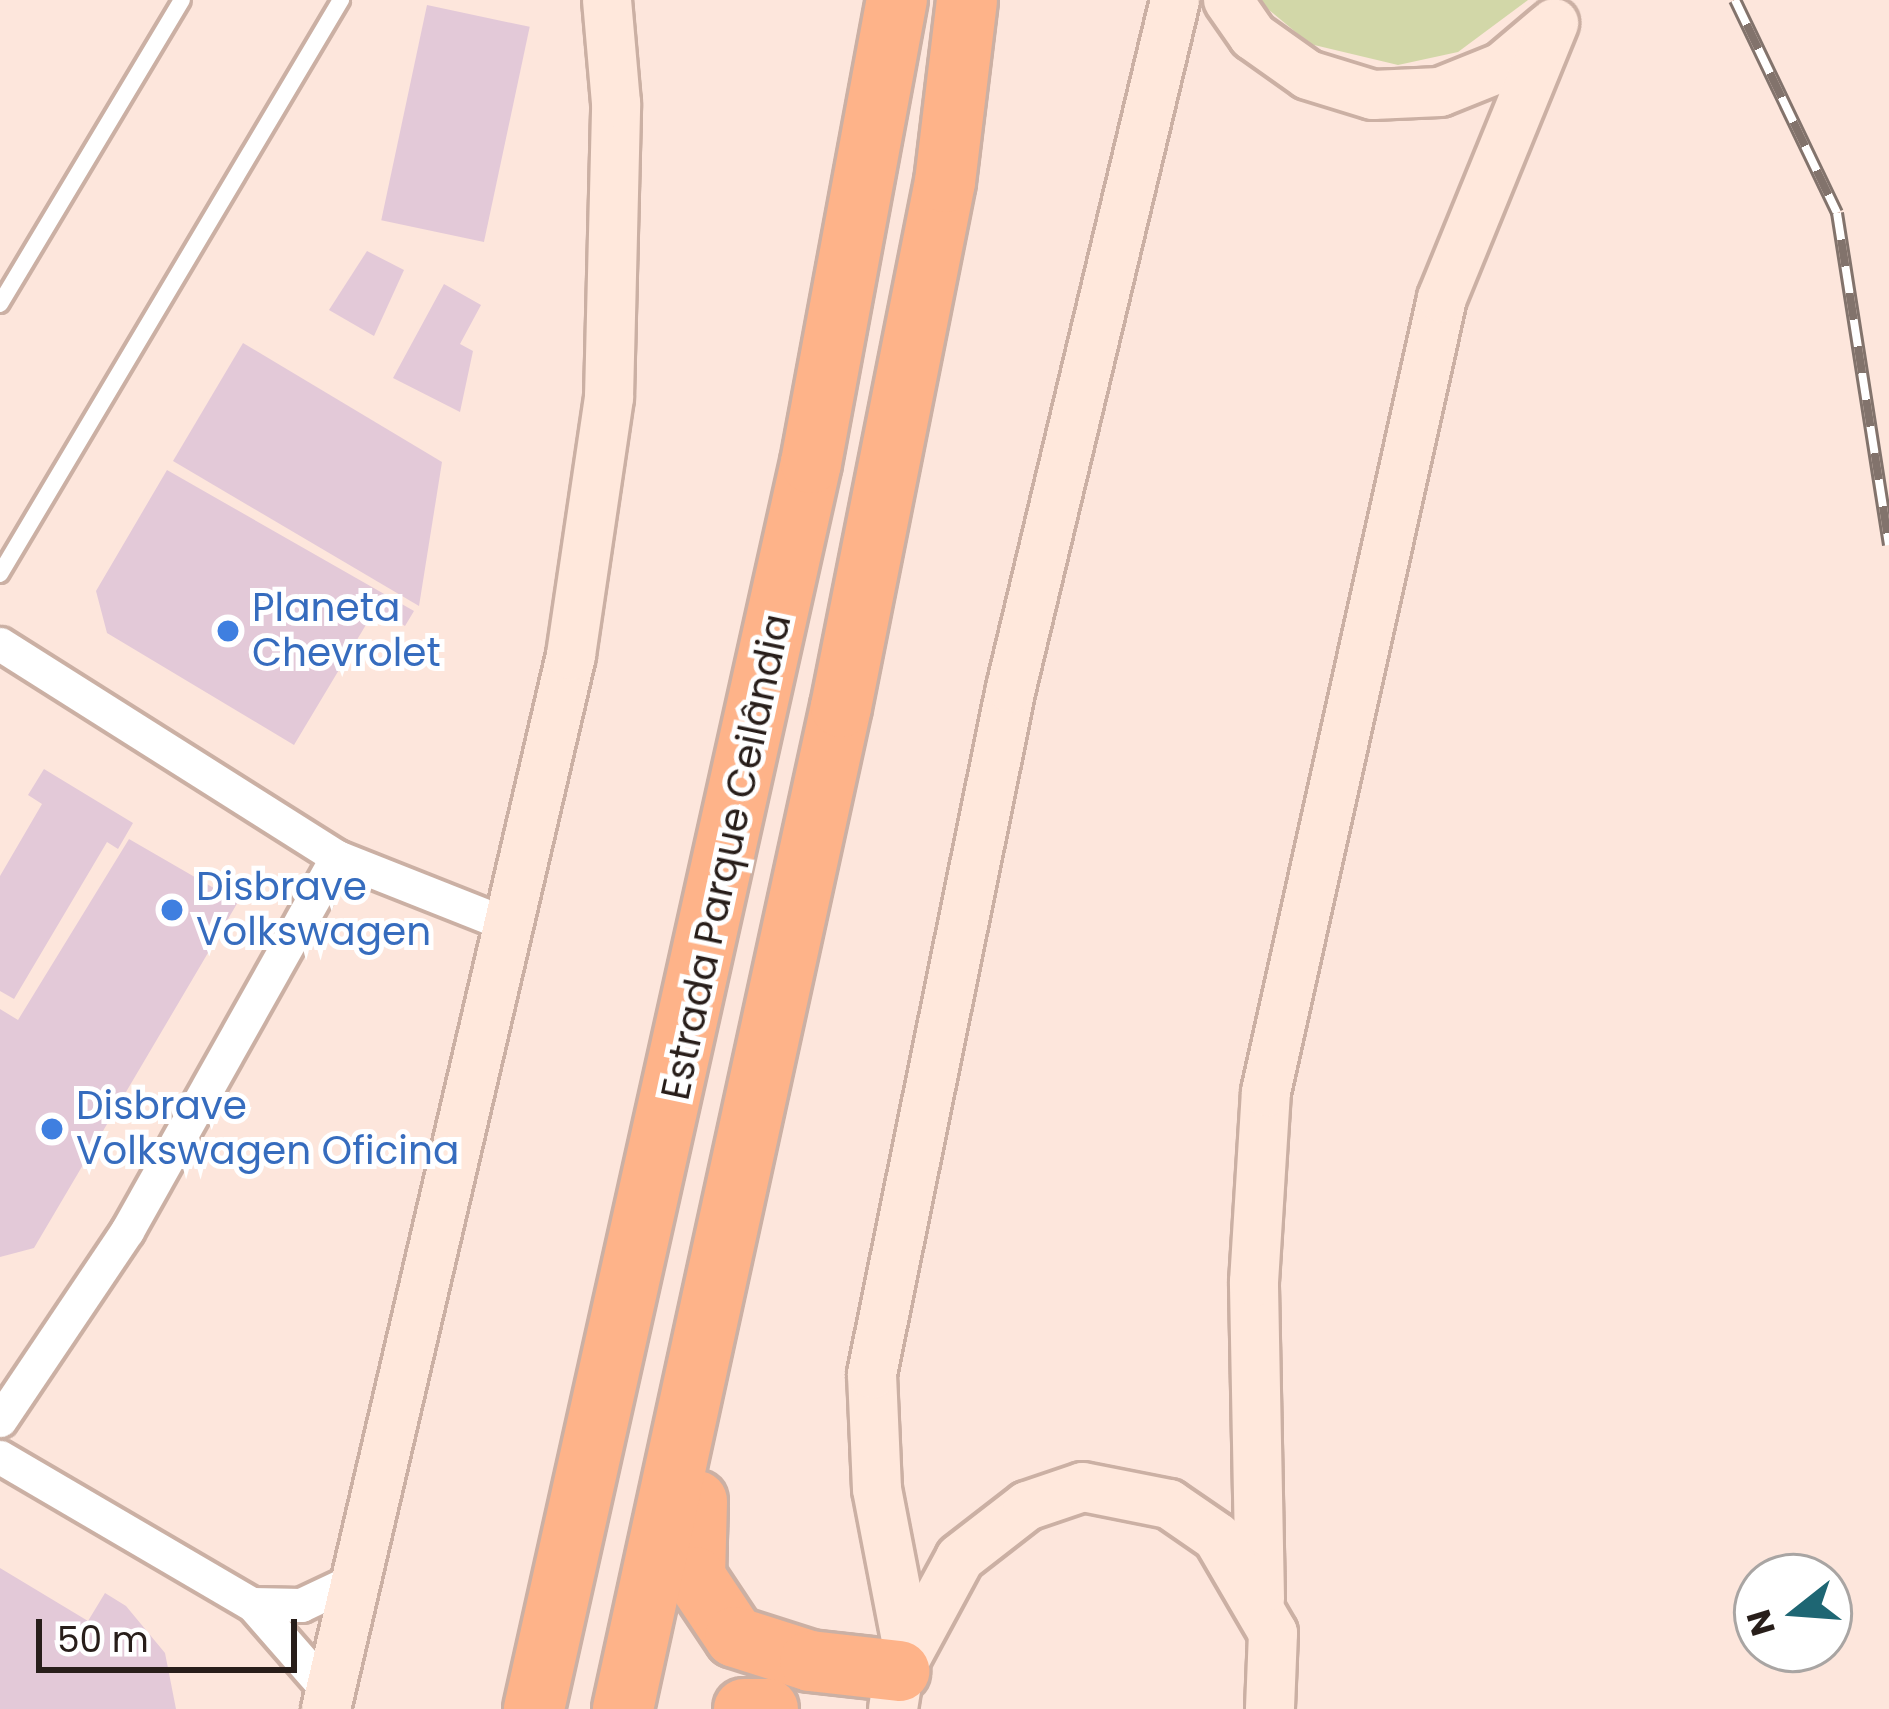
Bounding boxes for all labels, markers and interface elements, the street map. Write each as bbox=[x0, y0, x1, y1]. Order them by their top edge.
place label: Planeta Chevrolet bbox=[252, 586, 441, 677]
street label: Estrada Parque Ceilândia bbox=[653, 610, 801, 1104]
marker: Planeta Chevrolet bbox=[215, 618, 241, 644]
place label: Disbrave Volkswagen bbox=[196, 865, 431, 956]
marker: Disbrave Volkswagen bbox=[159, 897, 185, 923]
place label: Disbrave Volkswagen Oficina bbox=[76, 1084, 459, 1175]
marker: Disbrave Volkswagen Oficina bbox=[39, 1116, 65, 1142]
north arrow bbox=[1733, 1553, 1853, 1673]
scale bar bbox=[42, 1595, 303, 1669]
text: N bbox=[1735, 1604, 1787, 1642]
text: 50 m bbox=[57, 1614, 149, 1665]

